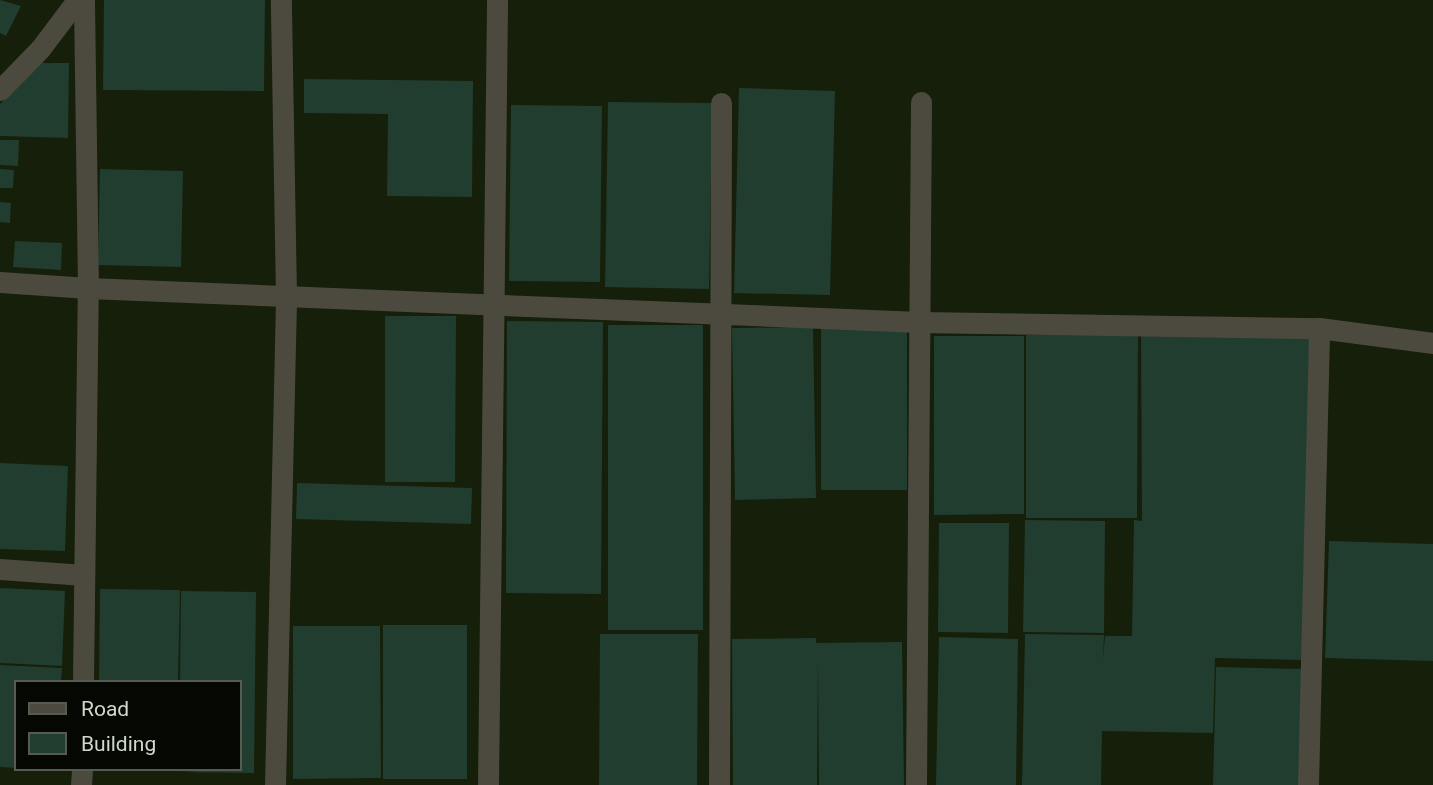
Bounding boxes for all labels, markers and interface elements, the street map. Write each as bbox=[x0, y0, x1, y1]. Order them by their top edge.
legend bbox=[14, 680, 242, 771]
text: Road bbox=[81, 697, 129, 721]
text: Building bbox=[81, 732, 156, 756]

